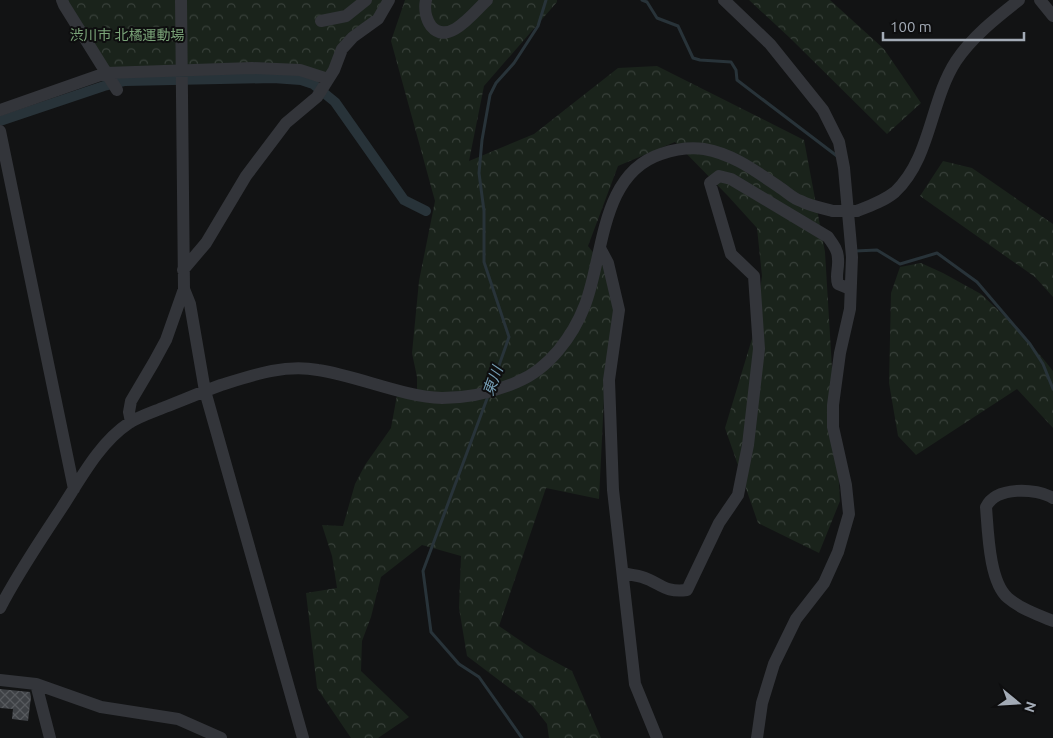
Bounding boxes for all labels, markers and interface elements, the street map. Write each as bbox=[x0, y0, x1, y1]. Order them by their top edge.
scale bar bbox=[883, 10, 1024, 42]
text: 100 m bbox=[890, 18, 932, 35]
park label: 渋川市 北橘運動場 bbox=[69, 27, 185, 43]
water label: 東川 bbox=[479, 362, 506, 398]
north arrow bbox=[993, 678, 1043, 728]
text: N bbox=[1021, 700, 1040, 714]

